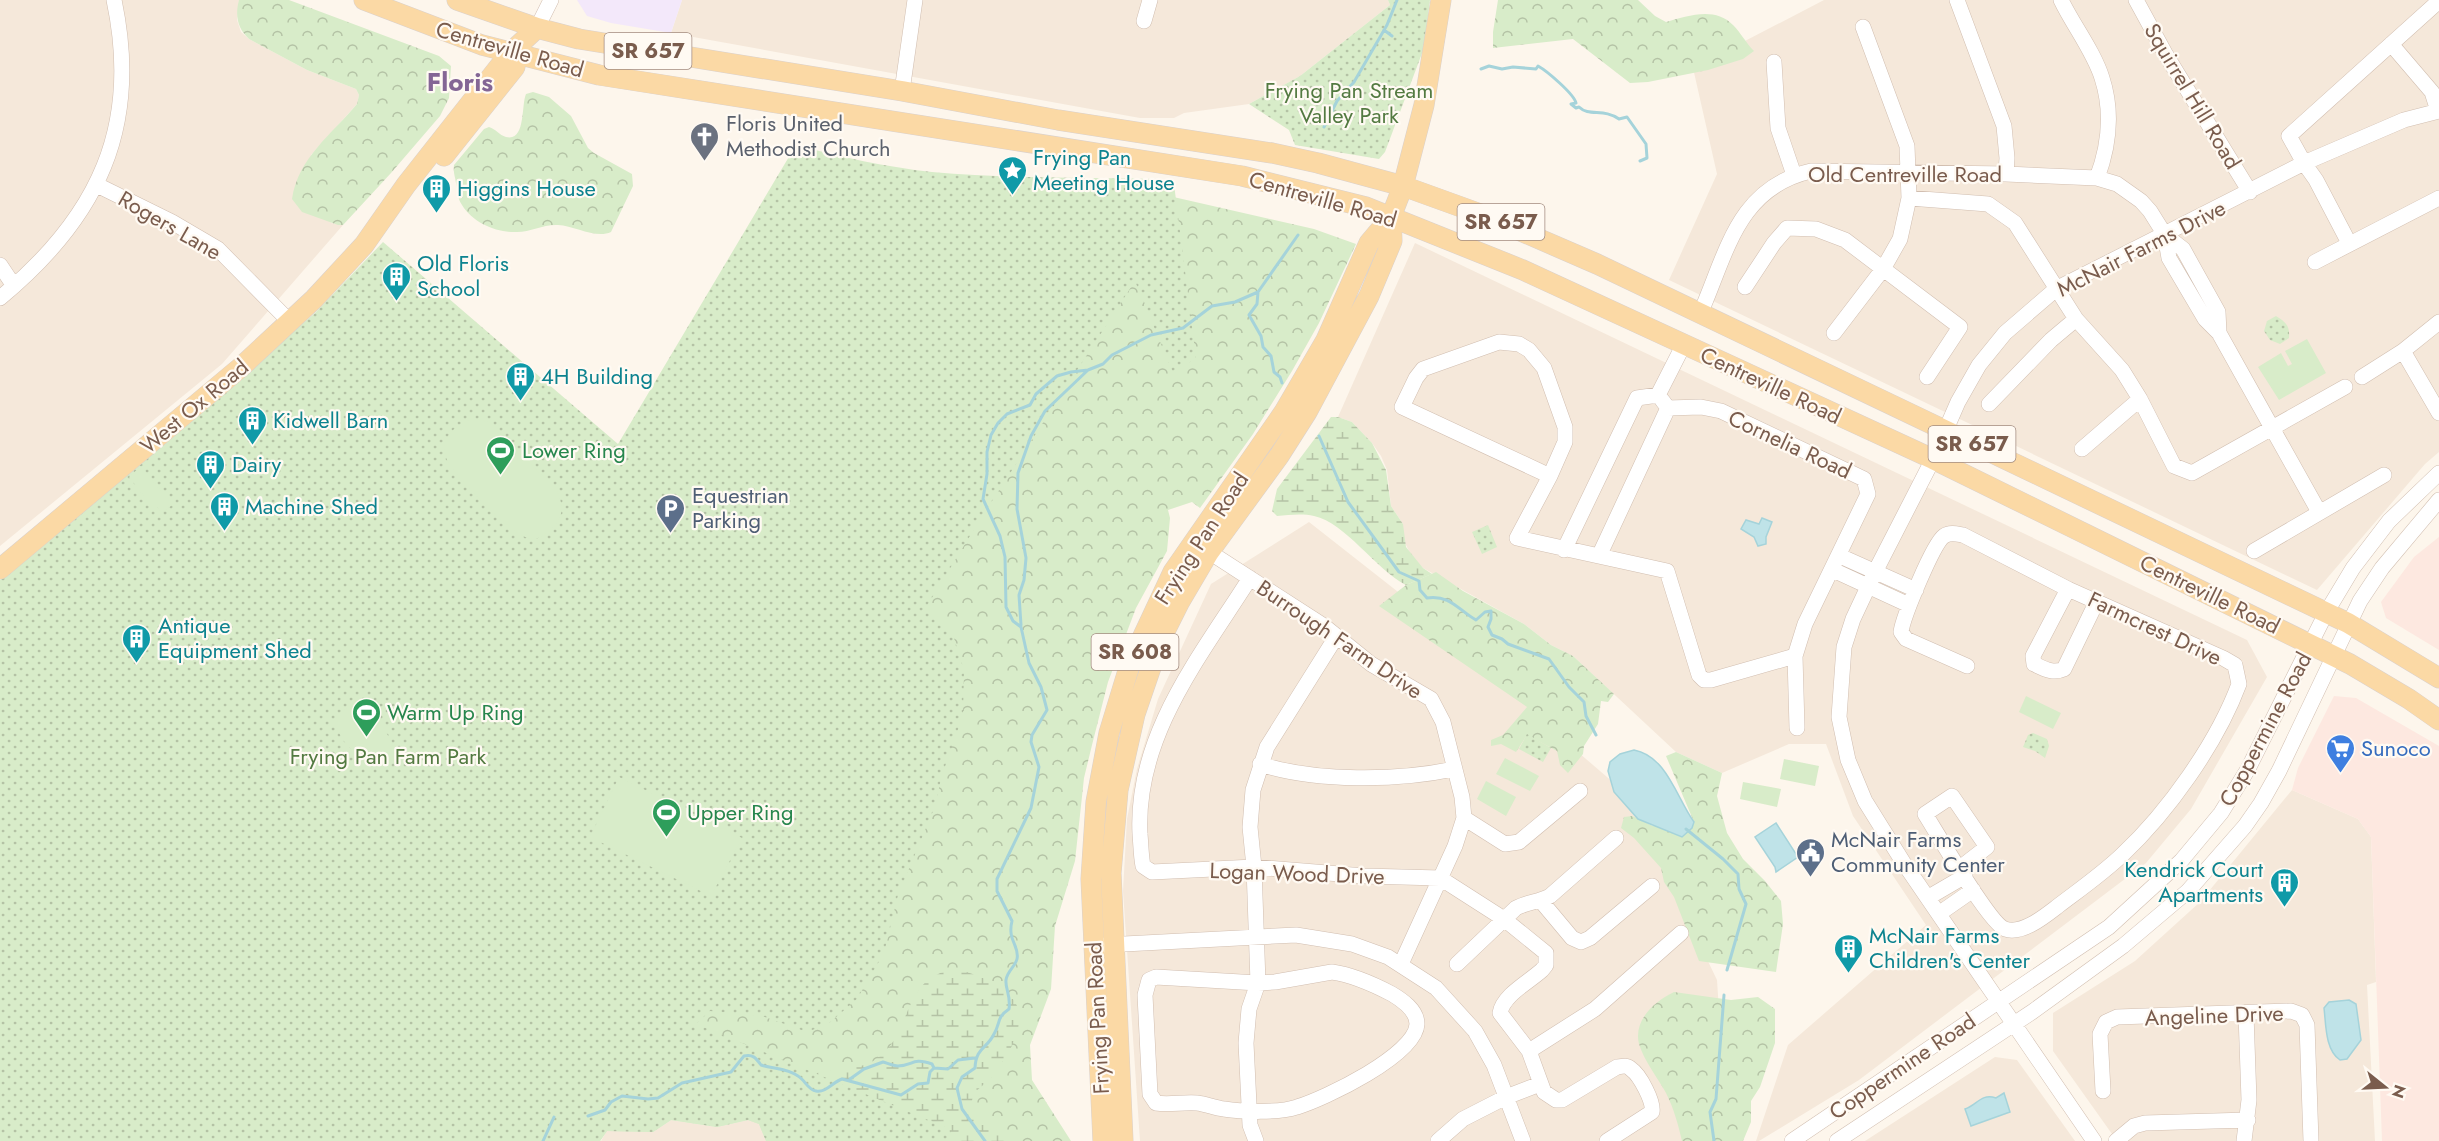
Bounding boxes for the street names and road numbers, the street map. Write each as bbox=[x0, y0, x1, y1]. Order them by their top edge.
street label: Centreville Road bbox=[432, 13, 588, 85]
street label: Squirrel Hill Road bbox=[2137, 17, 2249, 175]
road number: SR 657 bbox=[604, 33, 692, 69]
street label: Old Centreville Road bbox=[1808, 158, 2002, 190]
street label: Centreville Road bbox=[1245, 163, 1401, 235]
street label: Rogers Lane bbox=[112, 182, 228, 268]
street label: McNair Farms Drive bbox=[2051, 192, 2231, 304]
road number: SR 657 bbox=[1458, 204, 1544, 240]
street label: Centreville Road bbox=[1695, 338, 1847, 432]
street label: West Ox Road bbox=[133, 351, 255, 461]
street label: Cornelia Road bbox=[1723, 401, 1857, 487]
road number: SR 657 bbox=[1928, 426, 2016, 462]
street label: Frying Pan Road bbox=[1146, 465, 1256, 611]
street label: Centreville Road bbox=[2135, 546, 2285, 642]
street label: Burrough Farm Drive bbox=[1251, 571, 1429, 707]
street label: Farmcrest Drive bbox=[2083, 583, 2227, 673]
road number: SR 608 bbox=[1092, 634, 1178, 670]
street label: Coppermine Road bbox=[2211, 646, 2319, 812]
street label: Logan Wood Drive bbox=[1209, 854, 1385, 892]
street label: Frying Pan Road bbox=[1077, 941, 1117, 1095]
street label: Angeline Drive bbox=[2144, 997, 2284, 1033]
street label: Coppermine Road bbox=[1822, 1005, 1982, 1127]

